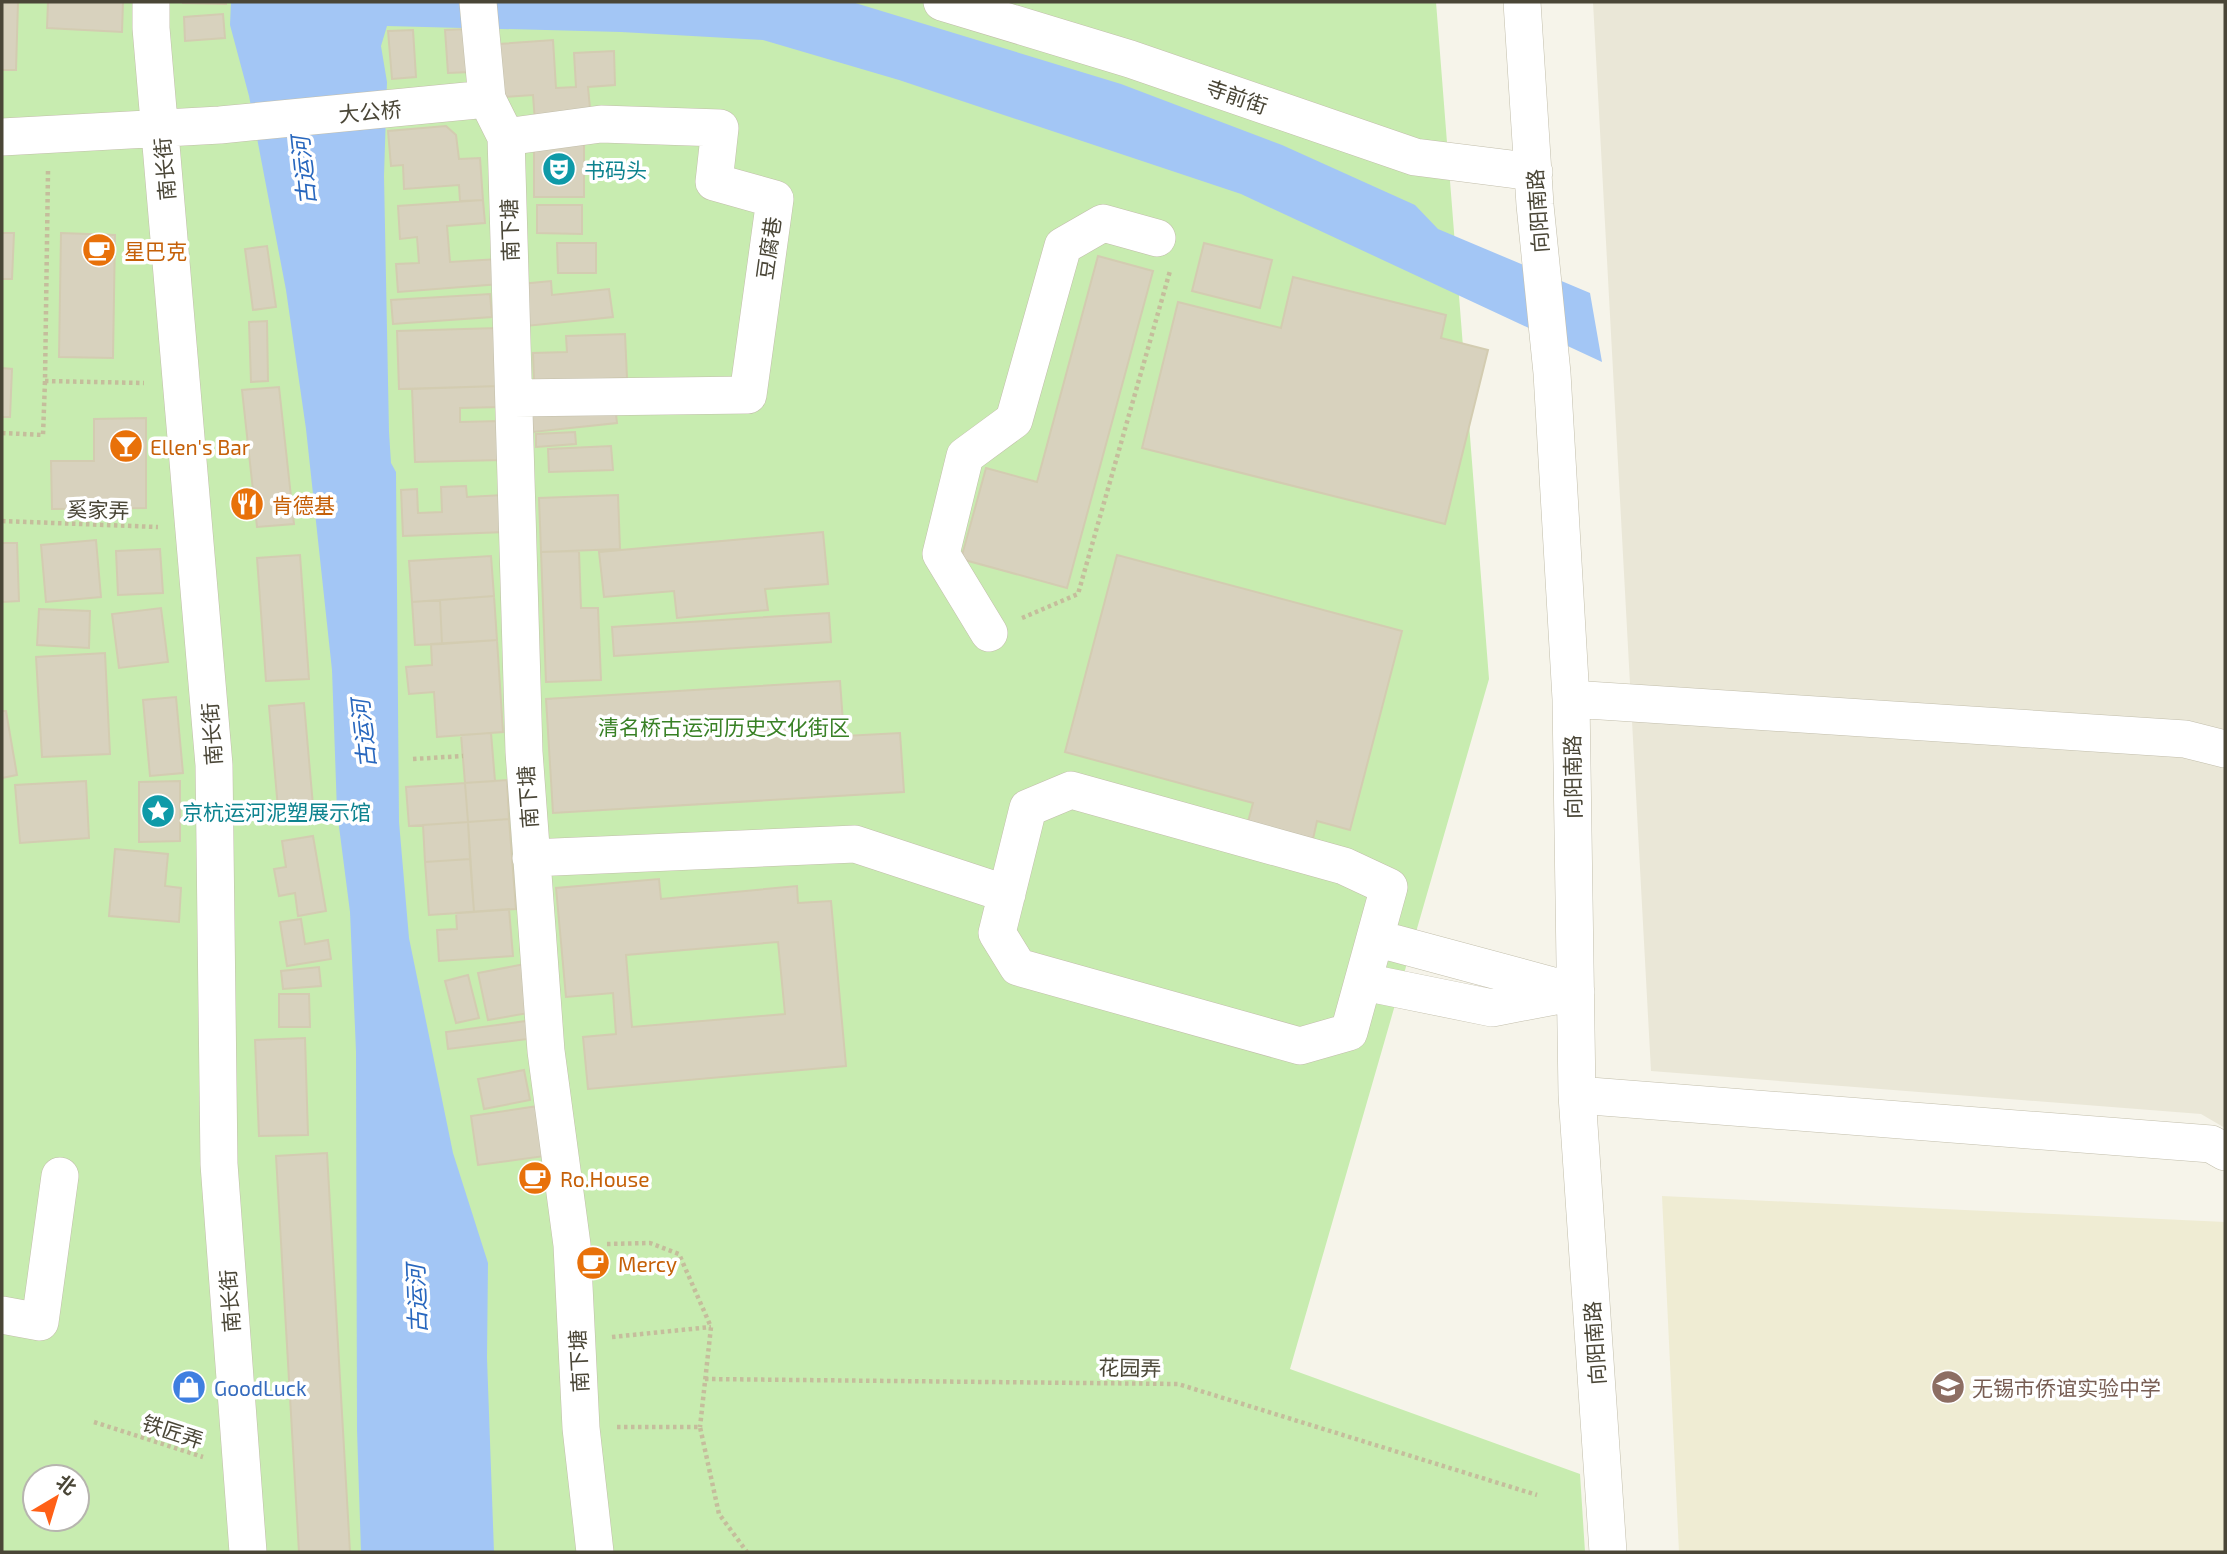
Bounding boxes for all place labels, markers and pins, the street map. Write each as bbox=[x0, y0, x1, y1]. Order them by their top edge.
theatre icon: 书码头 bbox=[540, 150, 578, 188]
place label: 书码头 bbox=[584, 157, 647, 182]
cafe icon: 星巴克 bbox=[80, 231, 118, 269]
place label: 星巴克 bbox=[124, 238, 187, 263]
bar icon: Ellen's Bar bbox=[107, 427, 145, 465]
place label: Ellen's Bar bbox=[150, 434, 251, 459]
restaurant icon: 肯德基 bbox=[228, 485, 266, 523]
place label: 肯德基 bbox=[272, 492, 335, 517]
place icon: 京杭运河泥塑展示馆 bbox=[139, 792, 177, 830]
place label: 京杭运河泥塑展示馆 bbox=[182, 799, 371, 824]
cafe icon: Ro.House bbox=[516, 1159, 554, 1197]
place label: Ro.House bbox=[560, 1166, 649, 1191]
cafe icon: Mercy bbox=[574, 1244, 612, 1282]
place label: Mercy bbox=[618, 1251, 677, 1276]
shop icon: GoodLuck bbox=[170, 1368, 208, 1406]
school or university icon: 无锡市侨谊实验中学 bbox=[1929, 1368, 1967, 1406]
place label: GoodLuck bbox=[214, 1375, 307, 1400]
place label: 无锡市侨谊实验中学 bbox=[1972, 1375, 2161, 1400]

